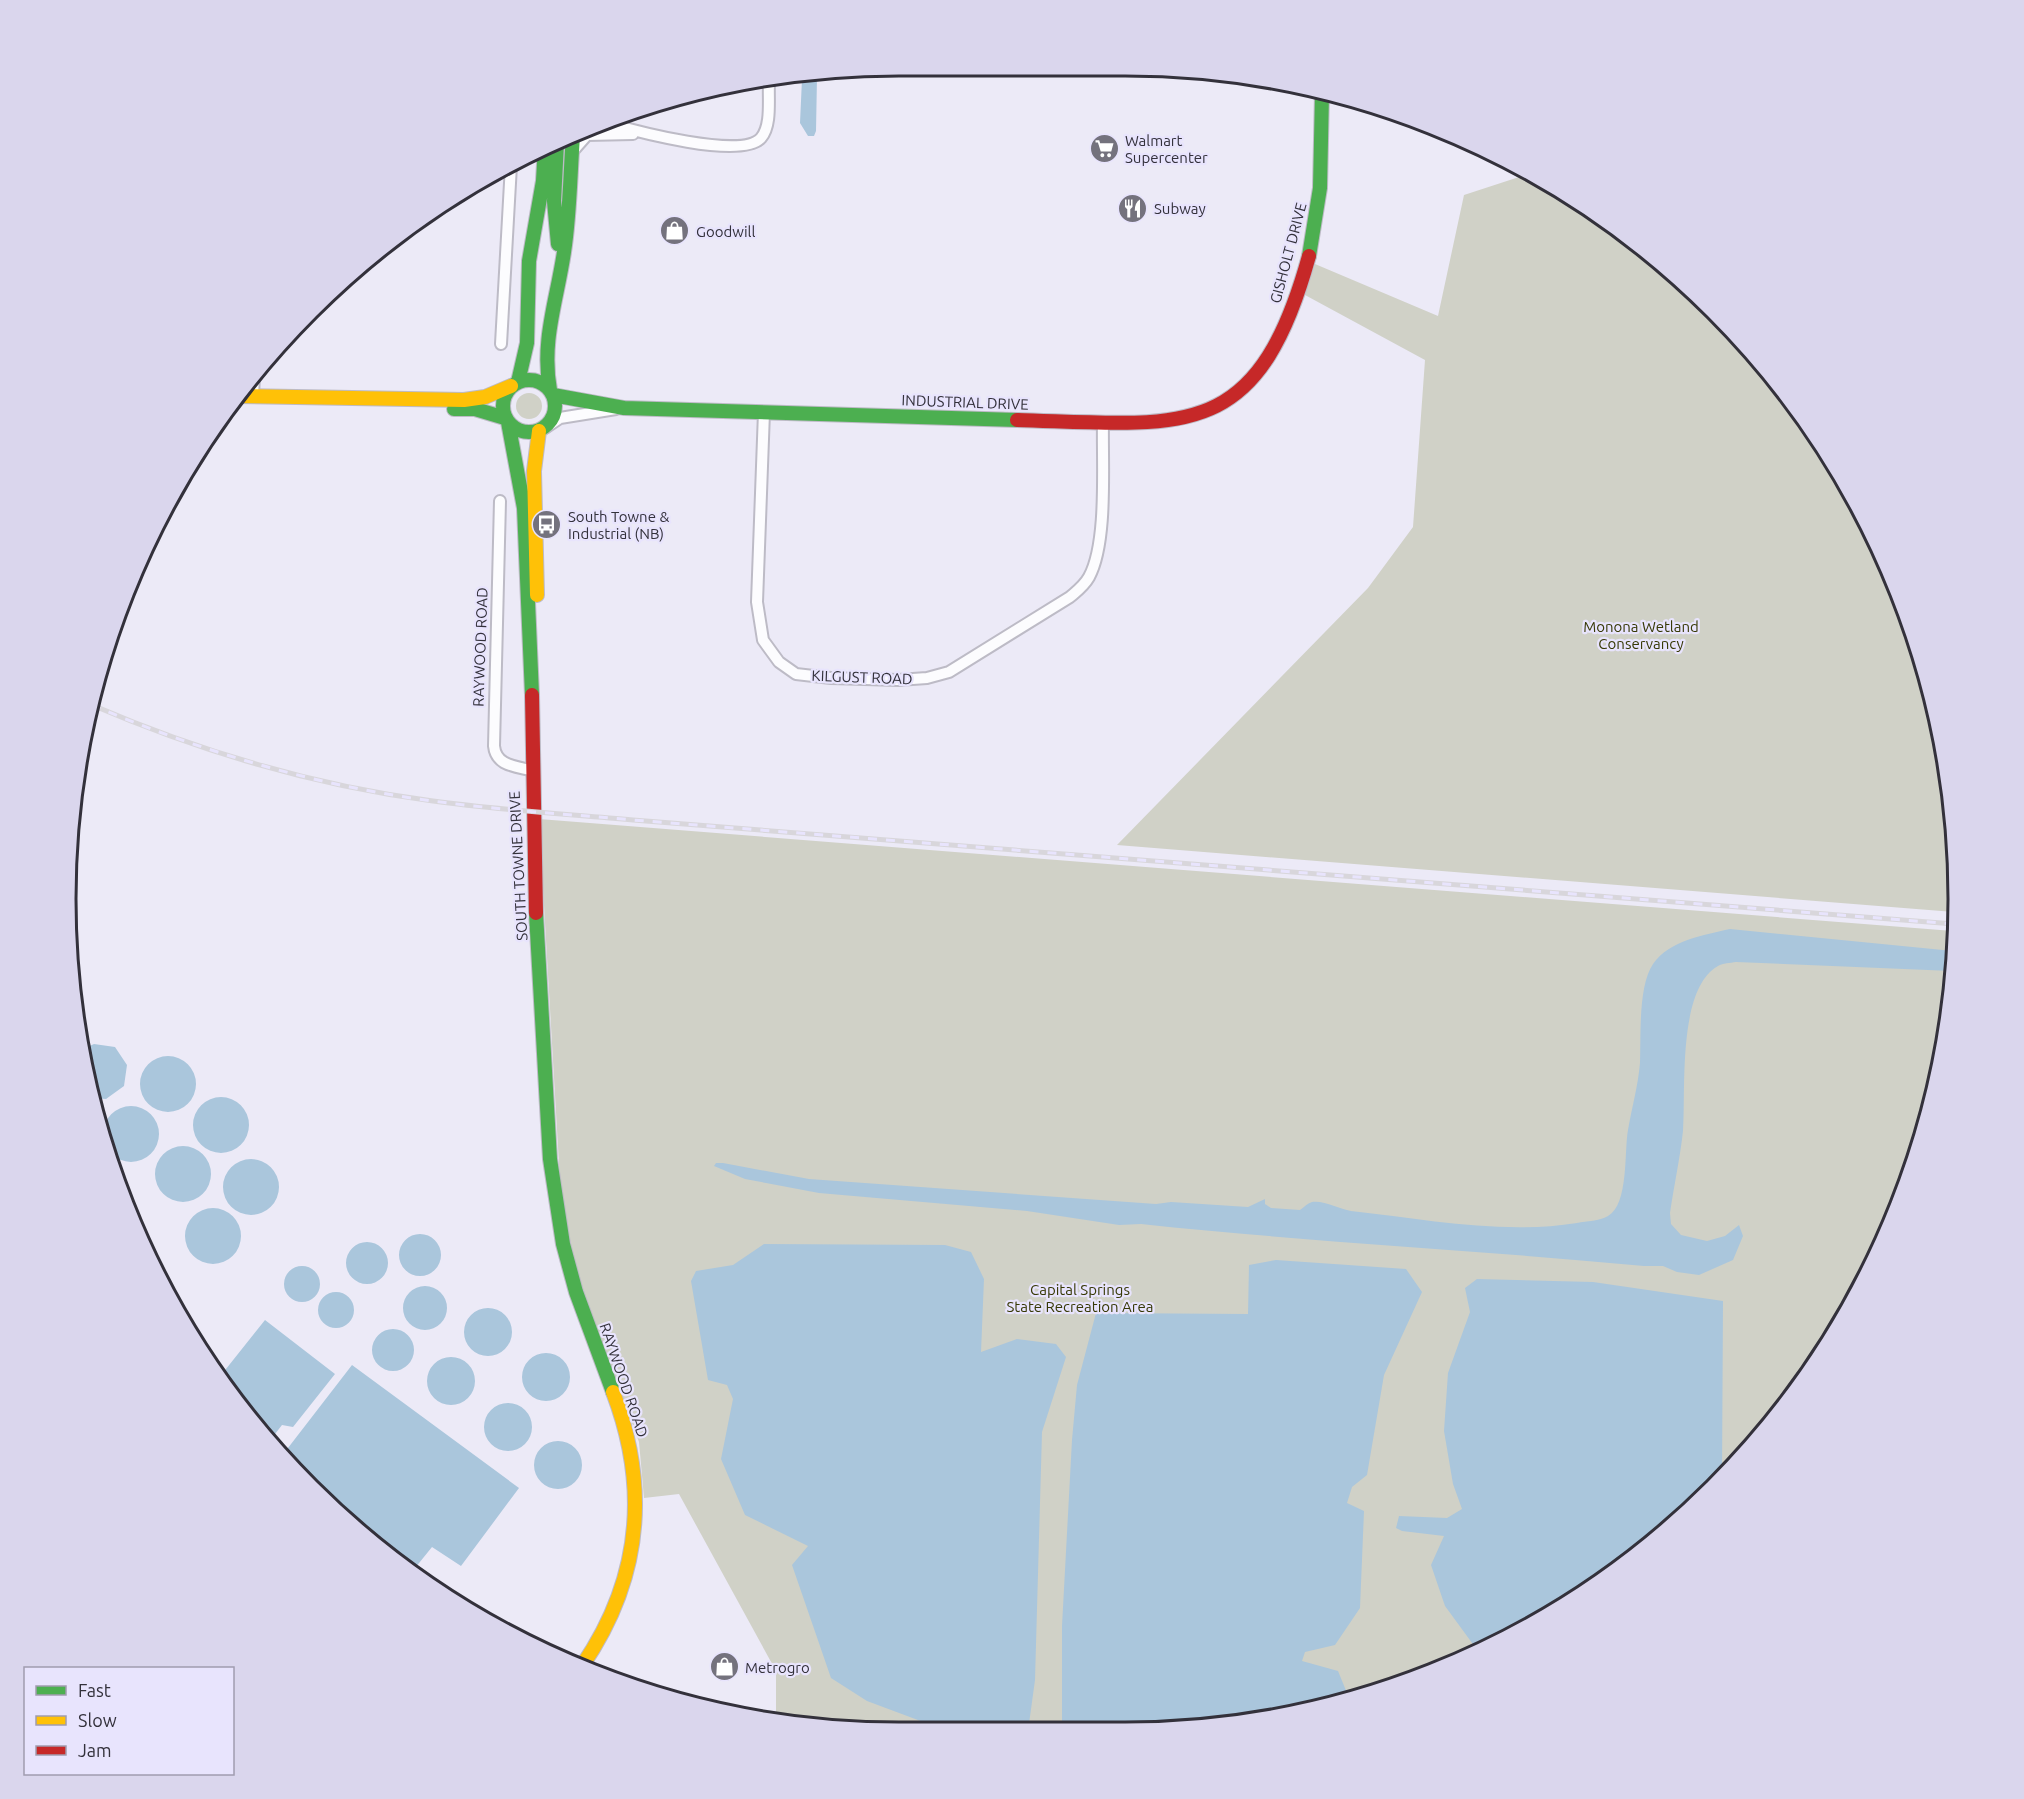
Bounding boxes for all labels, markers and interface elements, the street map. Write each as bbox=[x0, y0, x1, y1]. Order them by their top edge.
place label: Walmart Supercenter bbox=[1125, 132, 1208, 166]
supermarket icon: Walmart Supercenter bbox=[1088, 133, 1120, 165]
restaurant icon: Subway bbox=[1117, 192, 1149, 224]
place label: Subway bbox=[1154, 200, 1206, 217]
street label: GISHOLT DRIVE bbox=[1266, 201, 1310, 305]
shop icon: Goodwill bbox=[659, 215, 691, 247]
place label: Goodwill bbox=[696, 223, 755, 240]
street label: INDUSTRIAL DRIVE bbox=[901, 391, 1029, 413]
place label: South Towne & Industrial (NB) bbox=[568, 508, 669, 542]
bus stop icon: South Towne & Industrial (NB) bbox=[531, 509, 563, 541]
street label: RAYWOOD ROAD bbox=[469, 587, 491, 707]
park label: Monona Wetland Conservancy bbox=[1583, 618, 1699, 652]
street label: KILGUST ROAD bbox=[811, 667, 913, 687]
street label: SOUTH TOWNE DRIVE bbox=[506, 791, 530, 941]
park label: Capital Springs State Recreation Area bbox=[1007, 1281, 1153, 1315]
street label: RAYWOOD ROAD bbox=[596, 1321, 652, 1439]
shop icon: Metrogro bbox=[708, 1651, 740, 1683]
place label: Metrogro bbox=[745, 1659, 810, 1676]
legend bbox=[24, 1667, 234, 1775]
text: Fast bbox=[78, 1680, 111, 1700]
text: Slow bbox=[78, 1710, 117, 1730]
text: Jam bbox=[78, 1740, 112, 1760]

